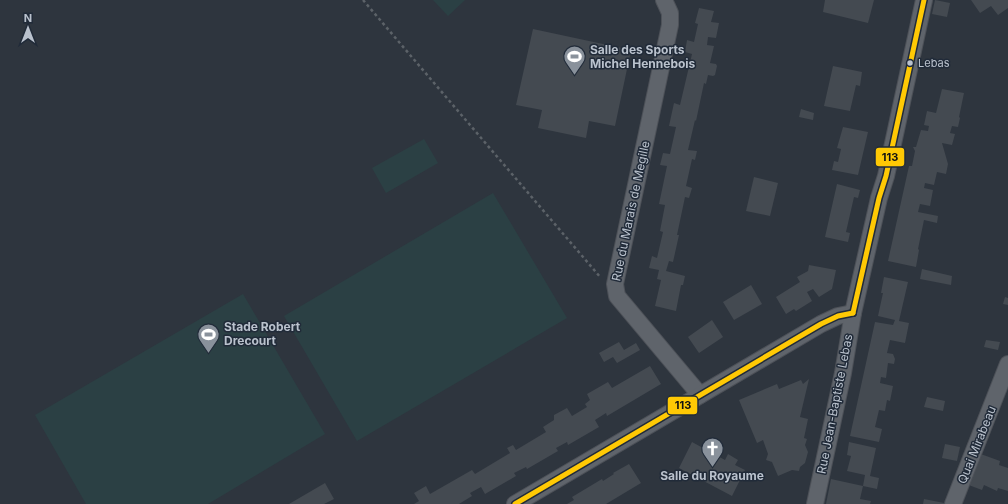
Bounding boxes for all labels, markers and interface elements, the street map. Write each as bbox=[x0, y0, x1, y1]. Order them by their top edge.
north arrow bbox=[8, 8, 48, 48]
text: N bbox=[24, 11, 32, 25]
place label: Salle des Sports Michel Hennebois bbox=[590, 42, 696, 71]
sports icon: Salle des Sports Michel Hennebois bbox=[561, 44, 587, 77]
place label: Lebas bbox=[918, 56, 950, 70]
marker: Lebas bbox=[905, 58, 915, 68]
street label: Rue du Marais de Megille bbox=[608, 139, 653, 282]
line badge: 113 bbox=[875, 147, 905, 167]
text: 113 bbox=[882, 150, 898, 164]
place label: Stade Robert Drecourt bbox=[224, 319, 301, 348]
sports icon: Stade Robert Drecourt bbox=[196, 321, 222, 354]
street label: Rue Jean-Baptiste Lebas bbox=[814, 333, 855, 475]
line badge: 113 bbox=[667, 396, 698, 415]
text: 113 bbox=[675, 398, 691, 412]
street label: Quai Mirabeau bbox=[954, 404, 999, 486]
church icon: Salle du Royaume bbox=[699, 436, 725, 469]
place label: Salle du Royaume bbox=[660, 468, 764, 483]

